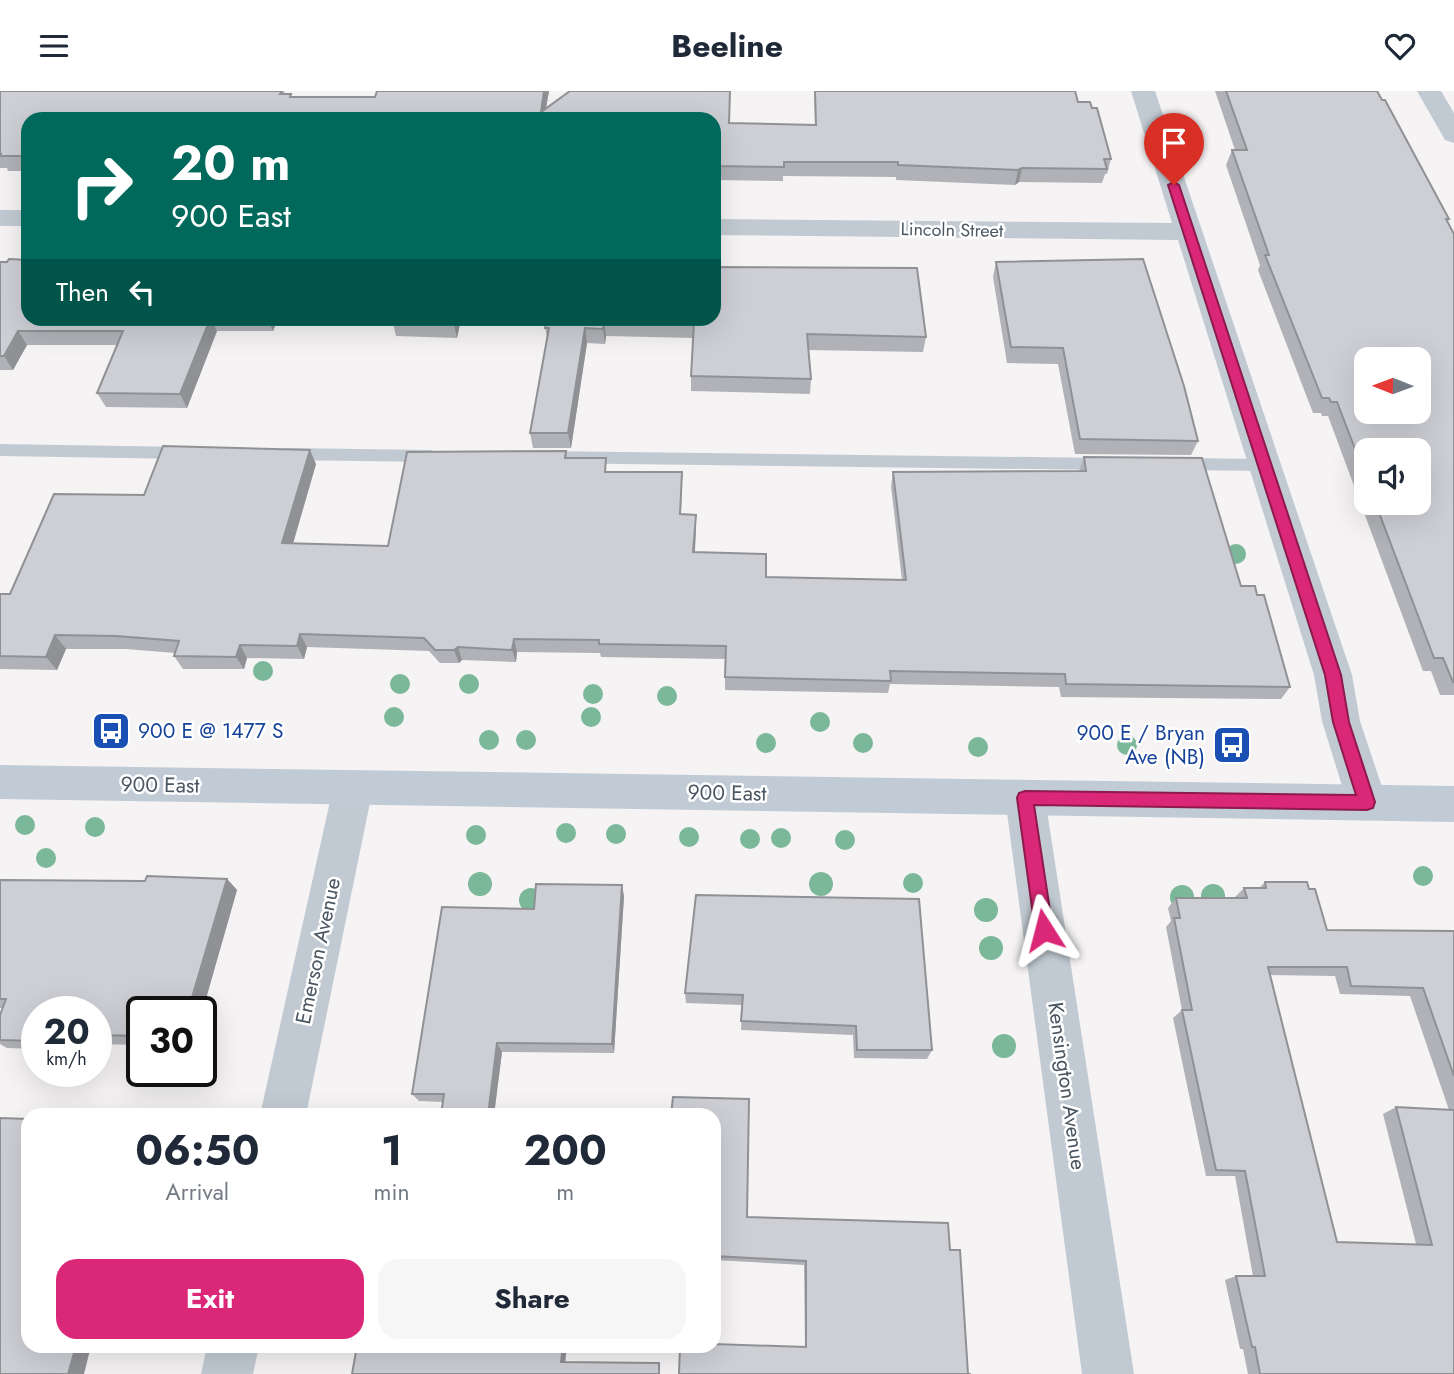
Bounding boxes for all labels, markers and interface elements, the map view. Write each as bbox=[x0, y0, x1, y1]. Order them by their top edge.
text: Beeline bbox=[671, 23, 783, 69]
icon: menu bbox=[35, 27, 73, 65]
icon: heart bbox=[1381, 27, 1419, 65]
pin bbox=[1144, 113, 1204, 185]
icon: arrive bbox=[1155, 124, 1193, 162]
text: 20 m bbox=[171, 128, 290, 198]
icon: right bbox=[56, 140, 147, 231]
text: 900 East bbox=[171, 193, 291, 239]
street label: Lincoln Street bbox=[900, 216, 1004, 244]
text: Then bbox=[56, 273, 109, 311]
icon: left bbox=[123, 273, 161, 311]
north arrow bbox=[1354, 347, 1432, 423]
map controls bbox=[1354, 347, 1431, 515]
button: sound bbox=[1354, 438, 1431, 515]
bus stop icon: 900 E @ 1477 S bbox=[90, 710, 132, 752]
place label: 900 E @ 1477 S bbox=[138, 716, 283, 746]
place label: 900 E / Bryan Ave (NB) bbox=[1077, 718, 1205, 772]
bus stop icon: 900 E / Bryan Ave (NB) bbox=[1211, 724, 1253, 766]
street label: 900 East bbox=[120, 769, 200, 801]
street label: 900 East bbox=[687, 777, 767, 809]
street label: Emerson Avenue bbox=[288, 875, 348, 1027]
position arrow bbox=[1007, 893, 1081, 967]
speed limit sign: 30 bbox=[126, 996, 217, 1087]
street label: Kensington Avenue bbox=[1040, 1000, 1094, 1172]
text: 20 bbox=[43, 1007, 90, 1057]
text: km/h bbox=[46, 1046, 87, 1072]
text: 06:50 bbox=[135, 1120, 259, 1181]
text: 1 bbox=[381, 1120, 402, 1181]
text: 200 bbox=[524, 1120, 607, 1181]
text: Arrival bbox=[166, 1175, 229, 1209]
text: min bbox=[374, 1175, 410, 1209]
text: m bbox=[556, 1175, 574, 1209]
button: Exit bbox=[56, 1259, 364, 1339]
button: Share bbox=[378, 1259, 686, 1339]

